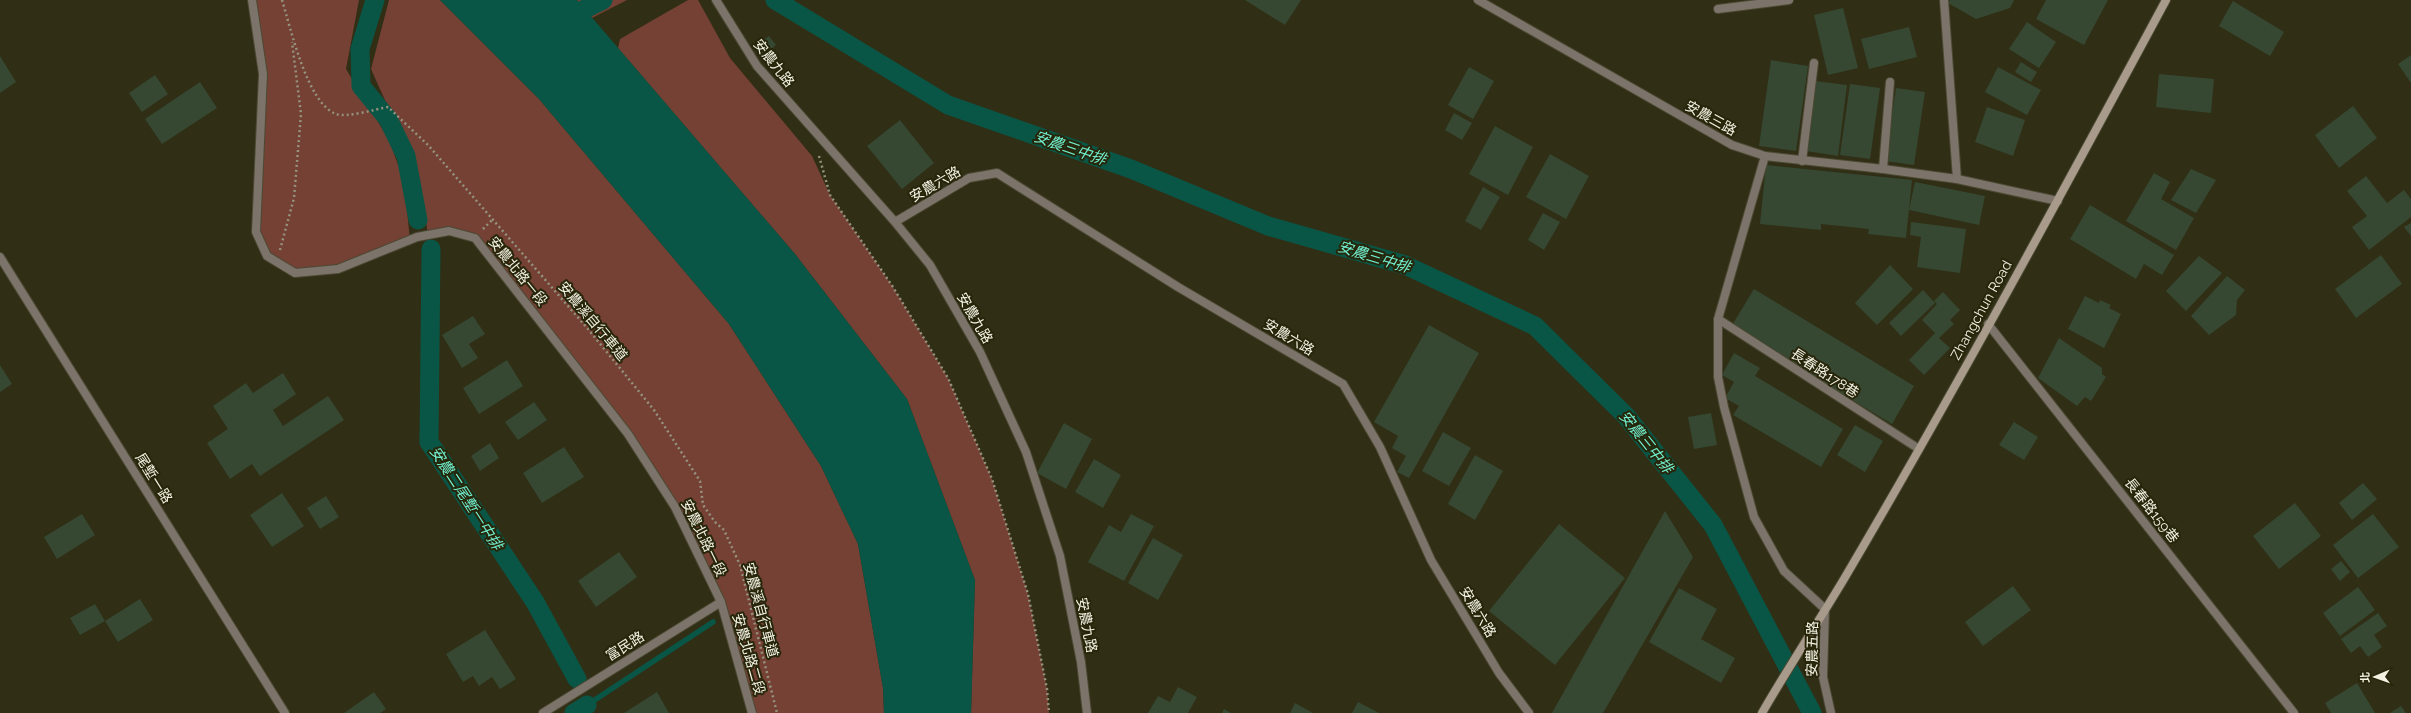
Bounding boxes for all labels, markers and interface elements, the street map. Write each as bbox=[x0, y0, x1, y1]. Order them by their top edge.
street label: 安農九路 bbox=[750, 36, 798, 90]
street label: 安農三路 bbox=[1683, 97, 1739, 139]
water label: 安農三中排 bbox=[1032, 127, 1110, 169]
street label: 安農六路 bbox=[907, 163, 963, 205]
street label: 安農北路一段 bbox=[485, 233, 551, 309]
water label: 安農三中排 bbox=[1335, 237, 1414, 277]
street label: Zhangchun Road bbox=[1947, 258, 2015, 362]
street label: 安農溪自行車道 bbox=[555, 278, 631, 364]
street label: 安農九路 bbox=[954, 290, 996, 346]
street label: 安農六路 bbox=[1261, 316, 1317, 358]
street label: 長春路178巷 bbox=[1788, 345, 1862, 401]
water label: 安農三中排 bbox=[1615, 407, 1678, 478]
water label: 安農二尾塹一中排 bbox=[426, 443, 507, 555]
street label: 尾塹一路 bbox=[132, 450, 176, 506]
street label: 長春路159巷 bbox=[2122, 474, 2182, 546]
street label: 安農北路一段 bbox=[678, 497, 730, 579]
street label: 安農溪自行車道 bbox=[741, 561, 781, 659]
street label: 安農六路 bbox=[1457, 584, 1499, 640]
street label: 安農九路 bbox=[1074, 596, 1100, 654]
street label: 安農北路二段 bbox=[730, 611, 768, 697]
street label: 安農五路 bbox=[1804, 621, 1820, 677]
street label: 富民路 bbox=[603, 628, 647, 664]
north arrow bbox=[2355, 657, 2395, 697]
text: 北 bbox=[2359, 672, 2372, 683]

